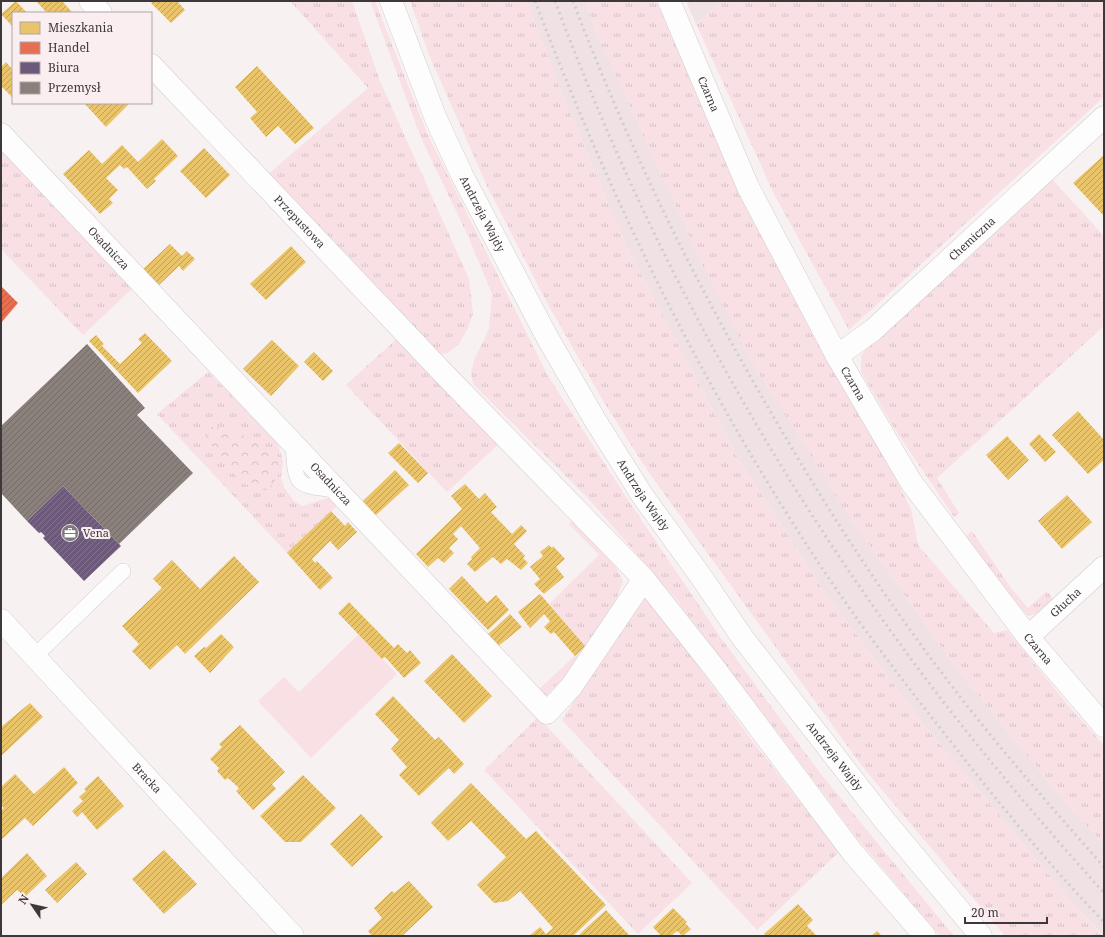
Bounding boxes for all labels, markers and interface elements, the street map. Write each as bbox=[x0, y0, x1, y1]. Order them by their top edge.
legend bbox=[12, 12, 152, 104]
text: Mieszkania bbox=[48, 19, 113, 36]
text: Handel bbox=[48, 39, 90, 56]
text: Biura bbox=[48, 59, 80, 76]
street label: Czarna bbox=[695, 74, 723, 114]
text: Przemysł bbox=[48, 79, 101, 96]
street label: Andrzeja Wajdy bbox=[457, 173, 509, 255]
street label: Przepustowa bbox=[271, 192, 329, 251]
street label: Chemiczna bbox=[945, 213, 998, 264]
street label: Osadnicza bbox=[85, 223, 133, 273]
street label: Czarna bbox=[838, 363, 869, 403]
street label: Andrzeja Wajdy bbox=[614, 456, 674, 534]
street label: Osadnicza bbox=[307, 459, 355, 508]
office icon: Vena bbox=[60, 523, 80, 543]
place label: Vena bbox=[83, 525, 109, 540]
street label: Głucha bbox=[1046, 584, 1084, 620]
street label: Czarna bbox=[1021, 630, 1056, 668]
street label: Andrzeja Wajdy bbox=[803, 718, 867, 794]
street label: Bracka bbox=[129, 759, 165, 796]
north arrow bbox=[12, 885, 52, 925]
text: N bbox=[15, 891, 32, 907]
scale bar bbox=[965, 899, 1047, 925]
text: 20 m bbox=[971, 904, 999, 921]

